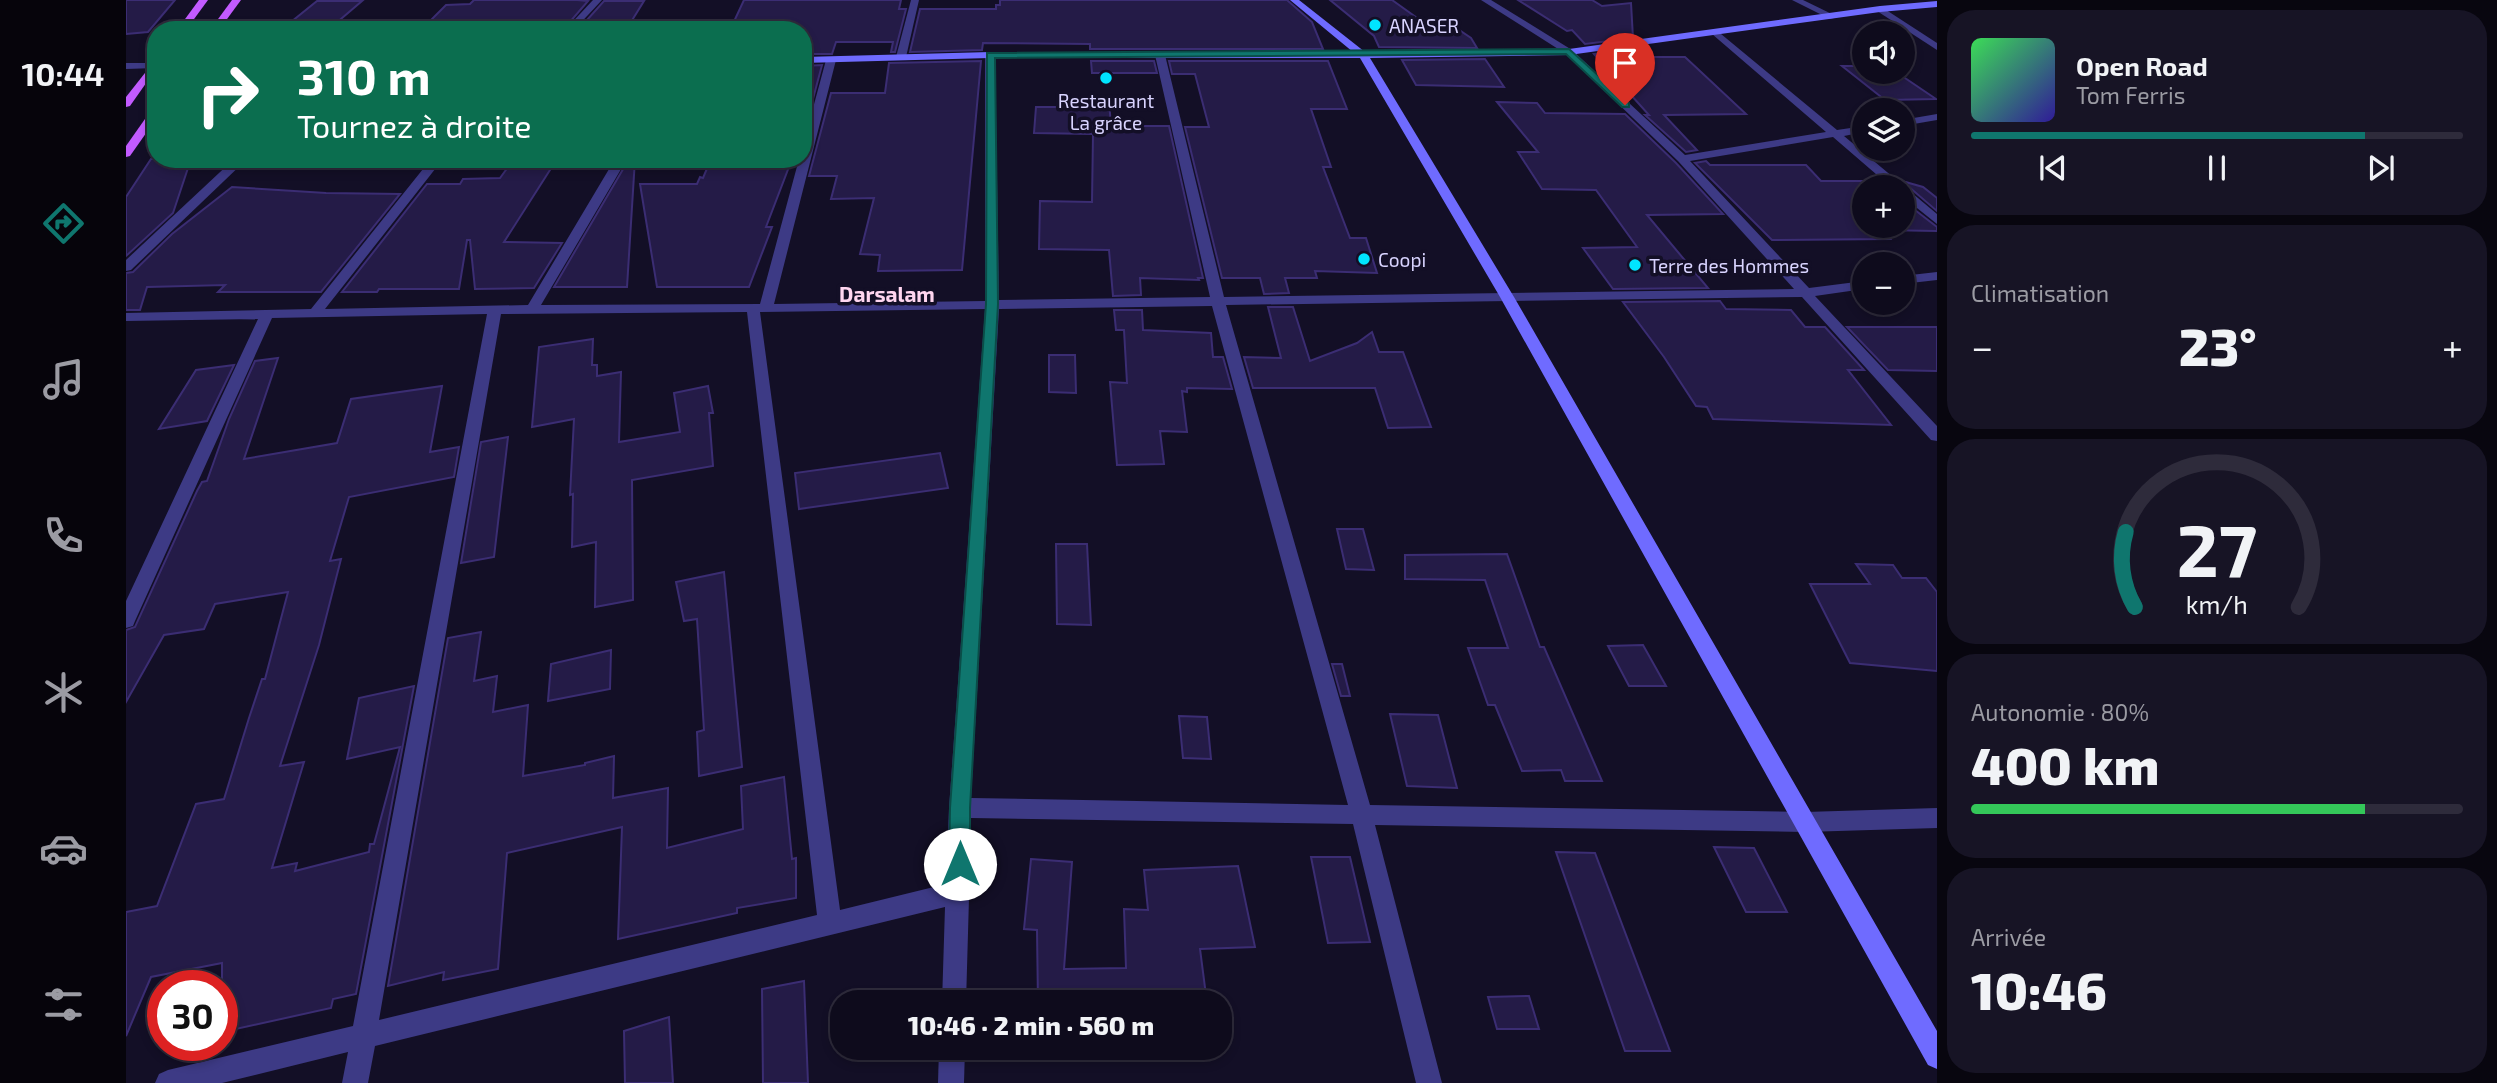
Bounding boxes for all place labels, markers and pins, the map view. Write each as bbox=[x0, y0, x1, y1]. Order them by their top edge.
place label: ANASER bbox=[1389, 14, 1459, 37]
marker: ANASER bbox=[1367, 17, 1383, 33]
pin bbox=[1595, 33, 1655, 105]
marker: Restaurant La grâce bbox=[1098, 70, 1114, 86]
place label: Restaurant La grâce bbox=[1058, 89, 1154, 134]
place label: Coopi bbox=[1378, 248, 1426, 271]
marker: Coopi bbox=[1356, 251, 1372, 267]
place label: Terre des Hommes bbox=[1649, 254, 1809, 277]
marker: Terre des Hommes bbox=[1627, 257, 1643, 273]

